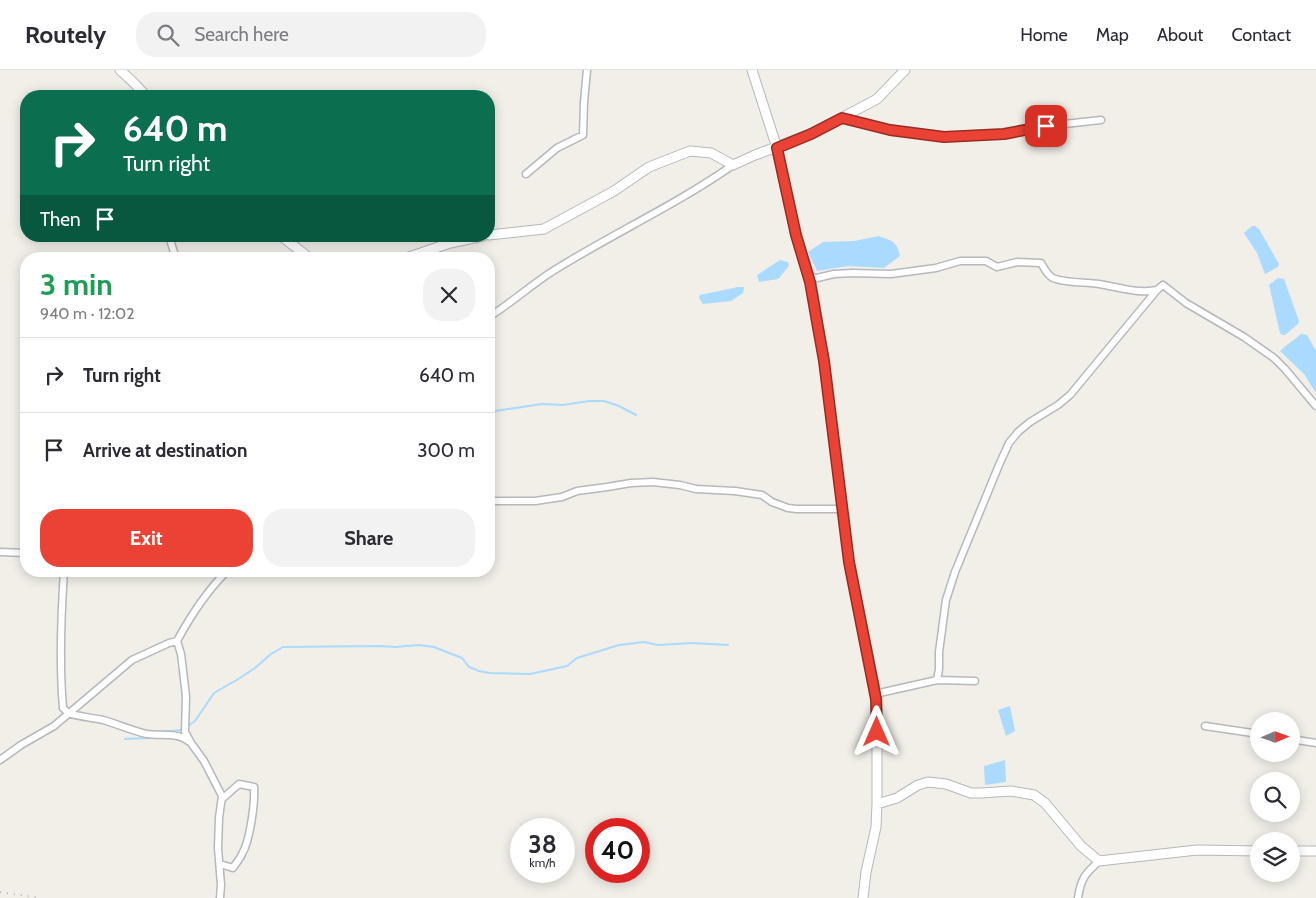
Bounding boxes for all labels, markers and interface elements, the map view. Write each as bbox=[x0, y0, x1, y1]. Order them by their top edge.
search box bbox=[136, 12, 486, 57]
text: Routely bbox=[25, 20, 106, 49]
icon: search bbox=[154, 21, 182, 49]
text: Search here bbox=[194, 23, 289, 46]
text: Home bbox=[1020, 24, 1068, 46]
text: Map bbox=[1096, 24, 1129, 46]
text: About bbox=[1157, 24, 1203, 46]
text: Contact bbox=[1231, 24, 1291, 46]
pin bbox=[1025, 105, 1067, 147]
text: 640 m bbox=[123, 107, 227, 150]
icon: right bbox=[40, 110, 105, 175]
icon: arrive bbox=[1032, 112, 1060, 140]
text: Turn right bbox=[123, 150, 210, 177]
icon: arrive bbox=[91, 205, 119, 233]
text: Then bbox=[40, 208, 81, 231]
text: 3 min bbox=[40, 266, 113, 303]
button: close bbox=[423, 269, 475, 321]
text: 940 m · 12:02 bbox=[40, 304, 135, 323]
icon: right bbox=[40, 361, 68, 389]
text: Turn right bbox=[83, 364, 161, 387]
text: 640 m bbox=[419, 364, 475, 387]
icon: arrive bbox=[40, 436, 68, 464]
text: Arrive at destination bbox=[83, 439, 247, 462]
text: 300 m bbox=[417, 439, 475, 462]
button: Exit bbox=[40, 509, 253, 567]
button: Share bbox=[263, 509, 475, 567]
position arrow bbox=[850, 705, 902, 757]
north arrow bbox=[1250, 712, 1300, 762]
map controls bbox=[1250, 712, 1300, 882]
button: search bbox=[1250, 772, 1300, 822]
speed limit sign: 40 bbox=[585, 818, 650, 883]
text: 38 bbox=[528, 829, 557, 859]
button: layers bbox=[1250, 832, 1300, 882]
text: km/h bbox=[529, 855, 556, 870]

